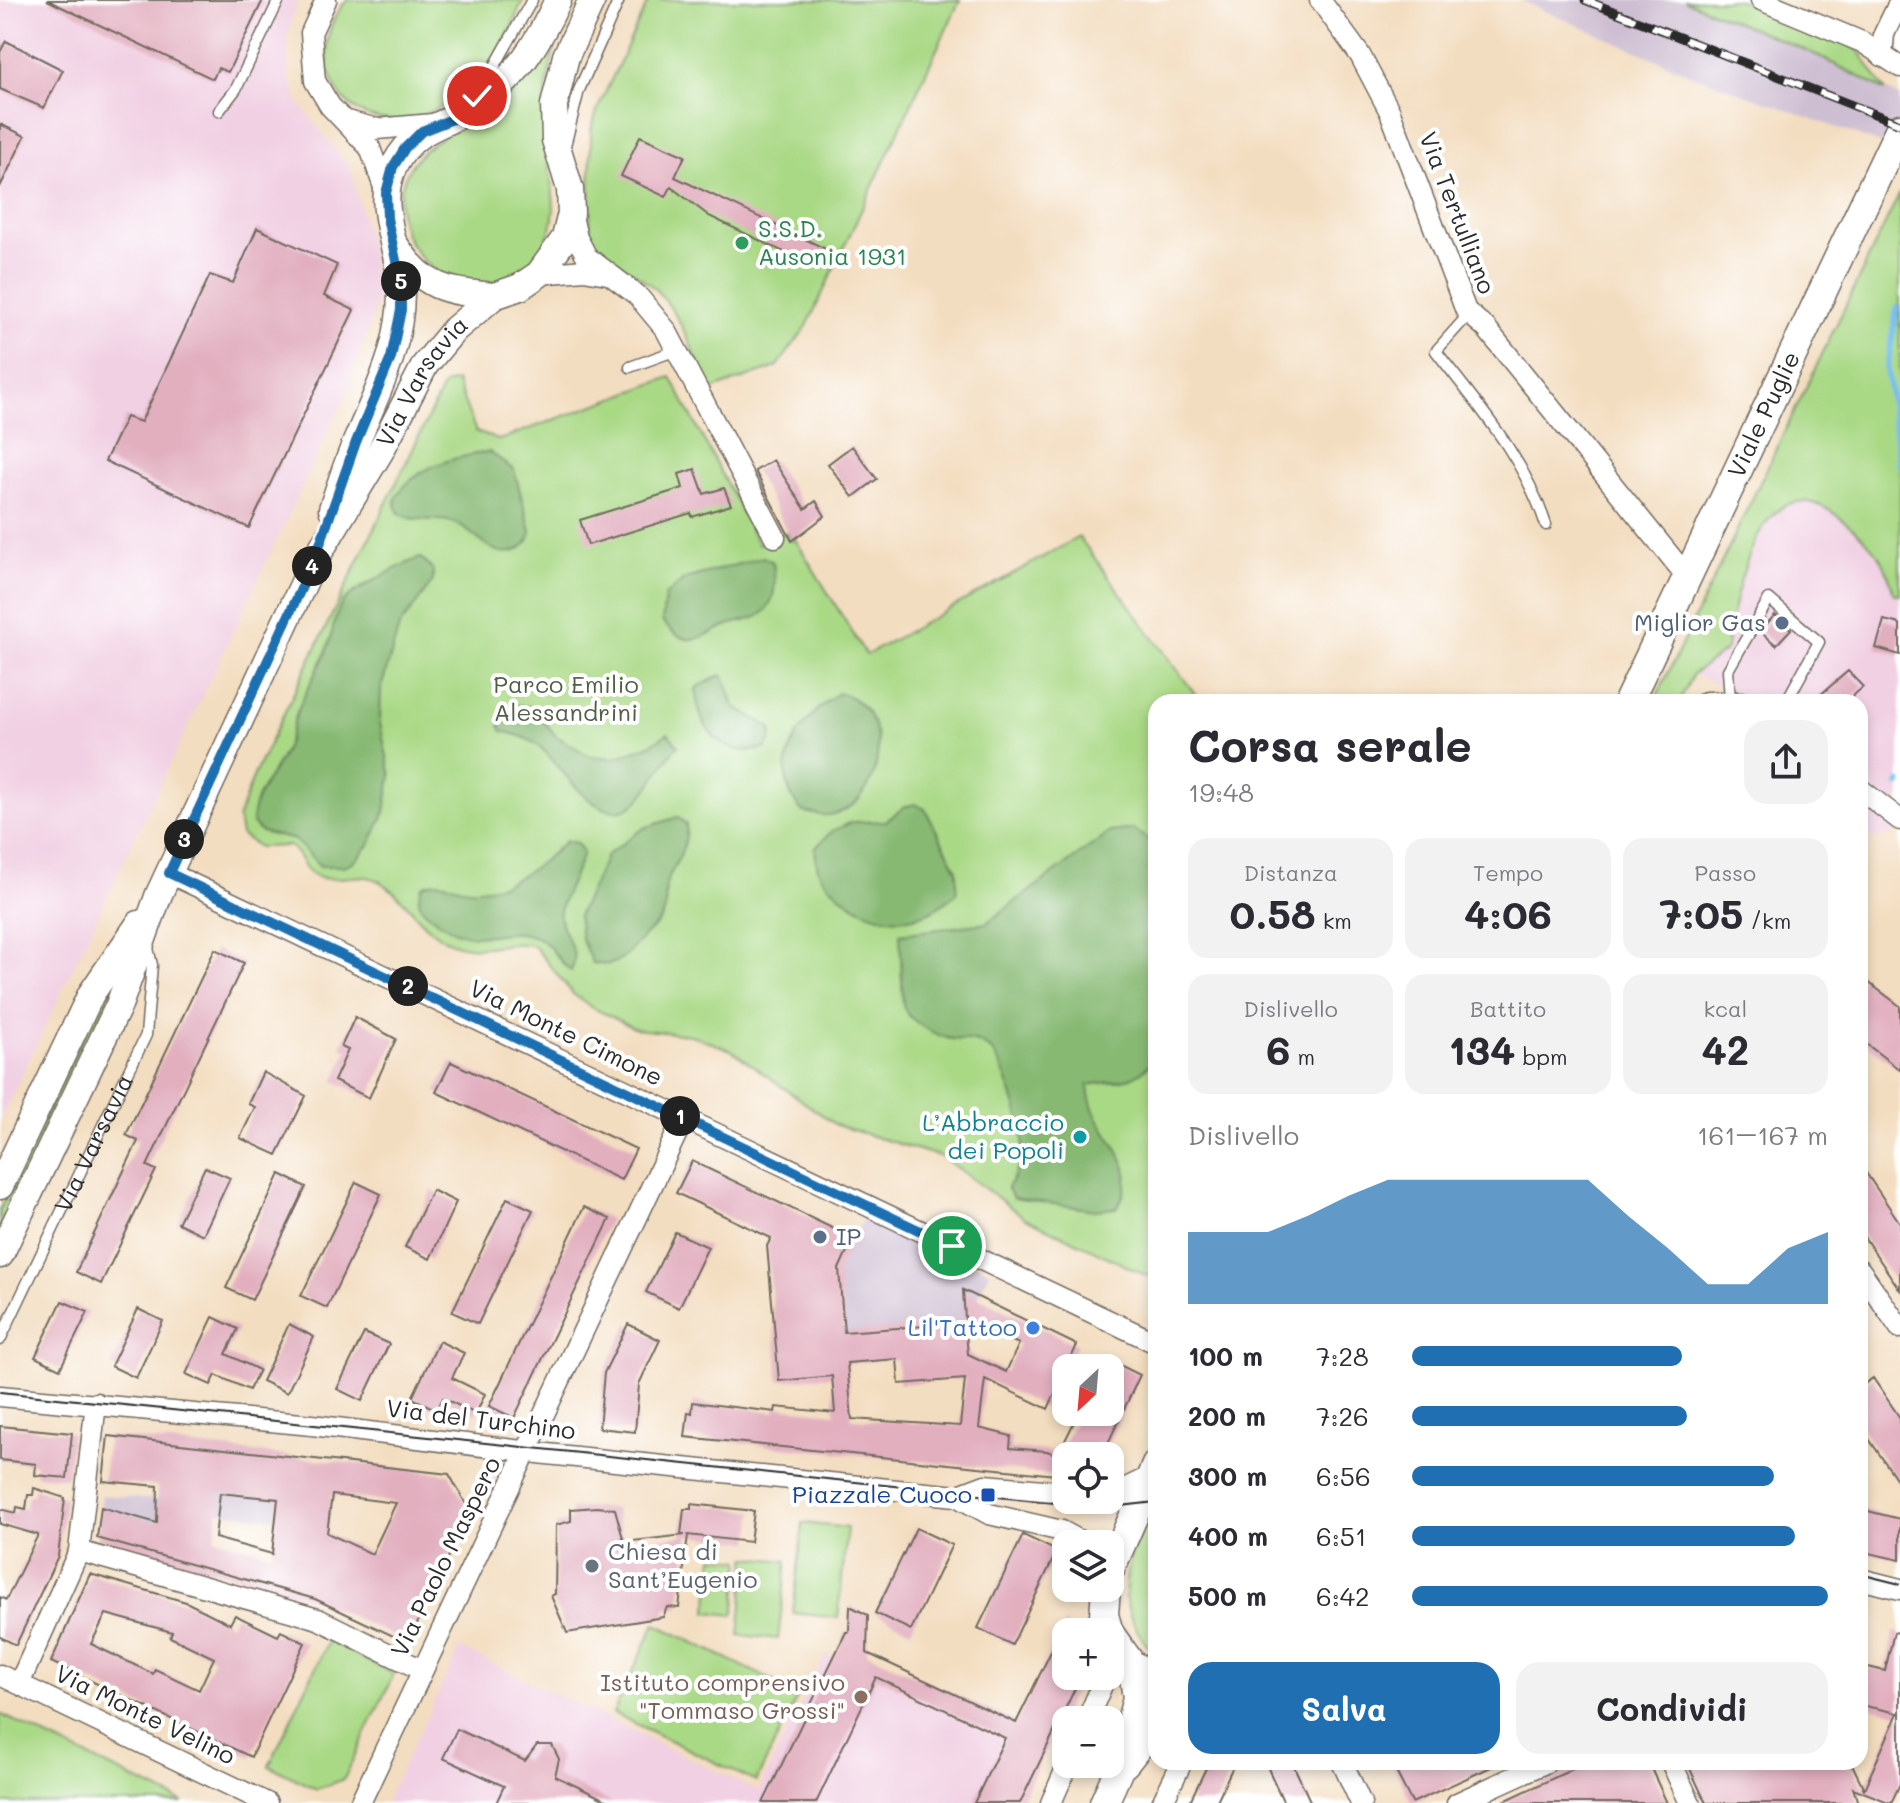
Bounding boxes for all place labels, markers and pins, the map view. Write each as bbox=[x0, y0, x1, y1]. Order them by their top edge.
pin bbox=[443, 62, 511, 130]
place label: S.S.D. Ausonia 1931 bbox=[758, 212, 907, 271]
marker: S.S.D. Ausonia 1931 bbox=[733, 234, 751, 252]
pin: 5 bbox=[381, 261, 421, 301]
pin: 4 bbox=[292, 546, 332, 586]
place label: Miglior Gas bbox=[1634, 606, 1766, 637]
marker: Miglior Gas bbox=[1773, 614, 1791, 632]
pin: 3 bbox=[164, 819, 204, 859]
pin: 2 bbox=[388, 966, 428, 1006]
pin: 1 bbox=[660, 1096, 700, 1136]
place label: L’Abbraccio dei Popoli bbox=[922, 1106, 1064, 1165]
marker: L’Abbraccio dei Popoli bbox=[1071, 1128, 1089, 1146]
pin bbox=[918, 1212, 986, 1280]
place label: IP bbox=[836, 1220, 861, 1251]
marker: IP bbox=[811, 1228, 829, 1246]
place label: Lil'Tattoo bbox=[908, 1311, 1017, 1342]
marker: Lil'Tattoo bbox=[1024, 1319, 1042, 1337]
place label: Piazzale Cuoco bbox=[792, 1478, 972, 1509]
marker: Piazzale Cuoco bbox=[979, 1486, 997, 1504]
place label: Chiesa di Sant’Eugenio bbox=[608, 1535, 757, 1594]
marker: Chiesa di Sant’Eugenio bbox=[583, 1557, 601, 1575]
place label: Istituto comprensivo "Tommaso Grossi" bbox=[600, 1666, 845, 1725]
marker: Istituto comprensivo "Tommaso Grossi" bbox=[852, 1688, 870, 1706]

